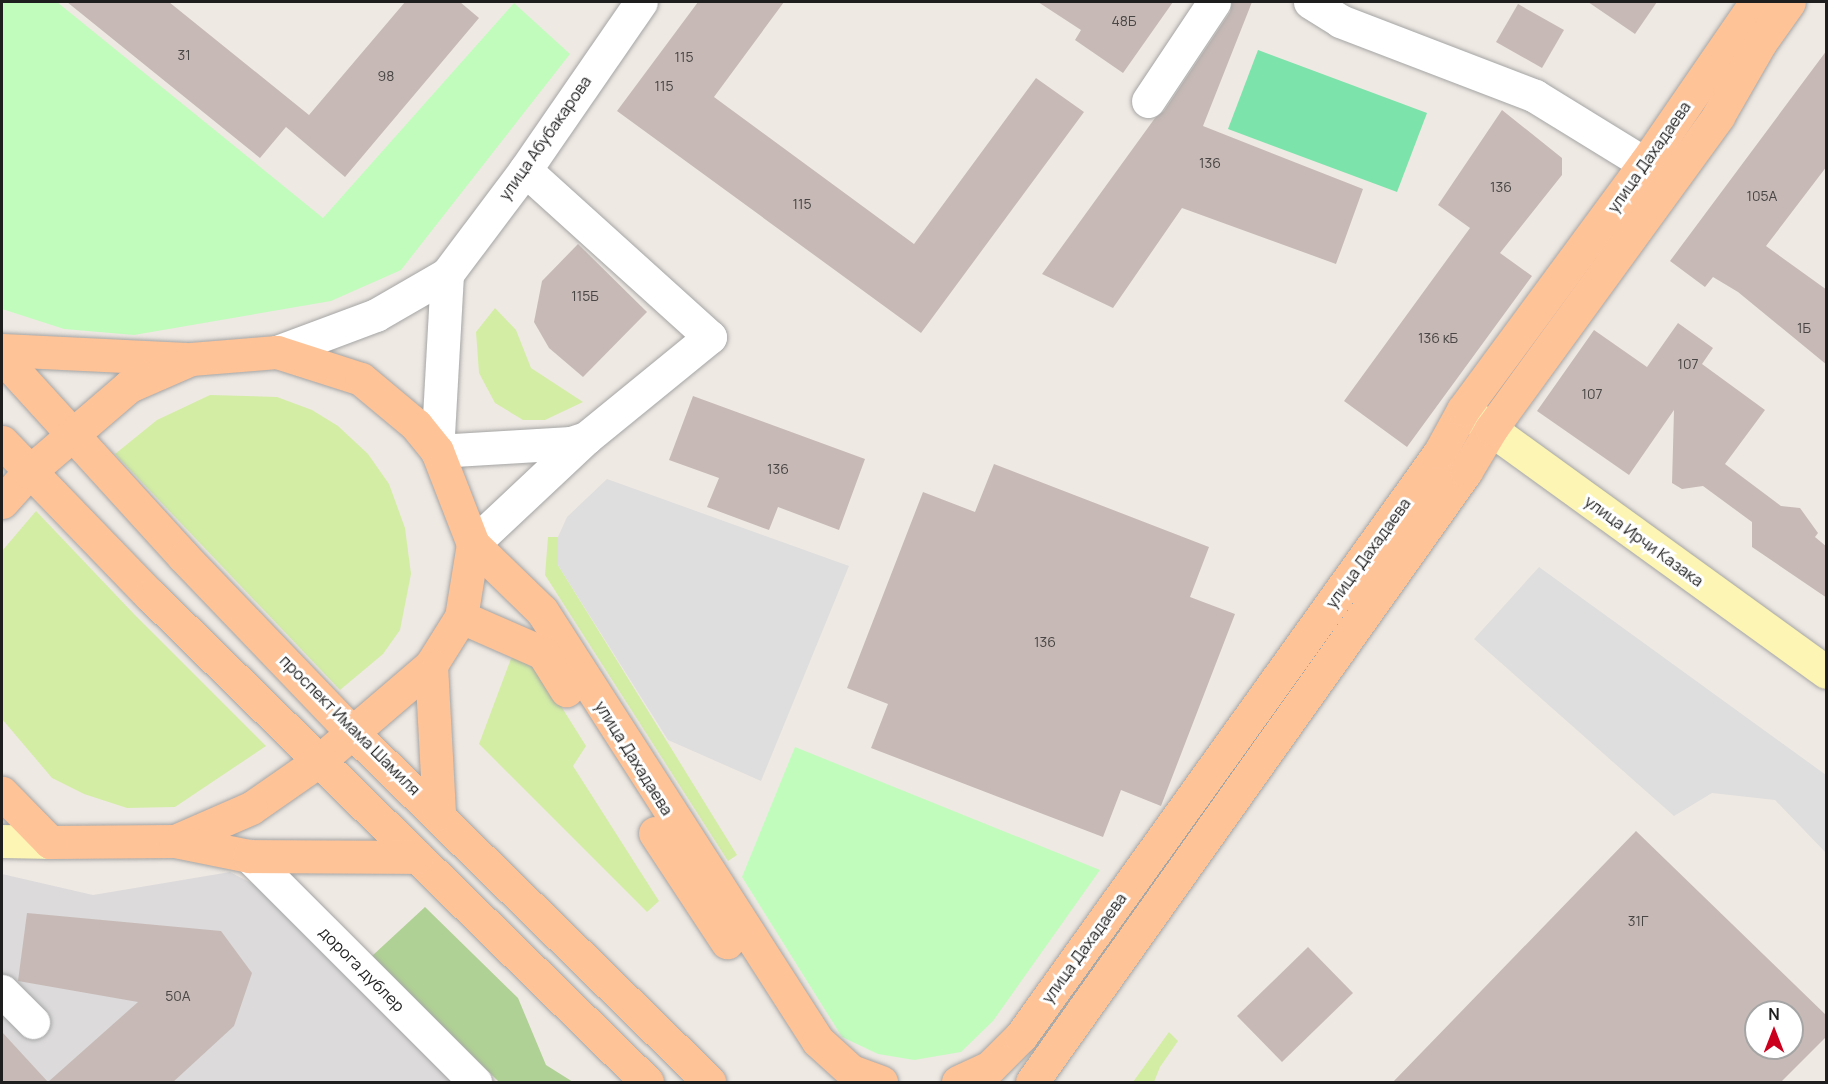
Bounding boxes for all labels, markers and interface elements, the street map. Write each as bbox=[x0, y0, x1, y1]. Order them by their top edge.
house number: 48Б bbox=[1112, 13, 1136, 29]
house number: 31 bbox=[177, 47, 191, 63]
house number: 115 bbox=[674, 49, 694, 65]
house number: 98 bbox=[378, 68, 394, 84]
street label: улица Абубакарова bbox=[495, 72, 595, 204]
house number: 115 bbox=[654, 78, 674, 94]
street label: улица Дахадаева bbox=[1603, 98, 1695, 216]
house number: 136 bbox=[1199, 155, 1221, 171]
house number: 136 bbox=[1490, 179, 1512, 195]
house number: 105А bbox=[1747, 188, 1777, 204]
house number: 115 bbox=[792, 196, 812, 212]
house number: 115Б bbox=[571, 288, 599, 304]
house number: 1Б bbox=[1797, 320, 1811, 336]
house number: 136 кБ bbox=[1418, 330, 1458, 346]
house number: 107 bbox=[1677, 356, 1699, 372]
house number: 107 bbox=[1581, 386, 1603, 402]
house number: 136 bbox=[767, 461, 789, 477]
street label: улица Ирчи Казака bbox=[1581, 491, 1707, 591]
street label: улица Дахадаева bbox=[1322, 494, 1414, 612]
house number: 136 bbox=[1034, 634, 1056, 650]
street label: проспект Имама Шамиля bbox=[276, 651, 424, 799]
street label: улица Дахадаева bbox=[591, 697, 677, 819]
street label: улица Дахадаева bbox=[1038, 889, 1130, 1007]
house number: 31Г bbox=[1628, 913, 1648, 929]
street label: дорога дублер bbox=[315, 922, 409, 1016]
house number: 50А bbox=[165, 988, 191, 1004]
north arrow bbox=[1744, 1000, 1804, 1060]
text: N bbox=[1768, 1003, 1780, 1025]

